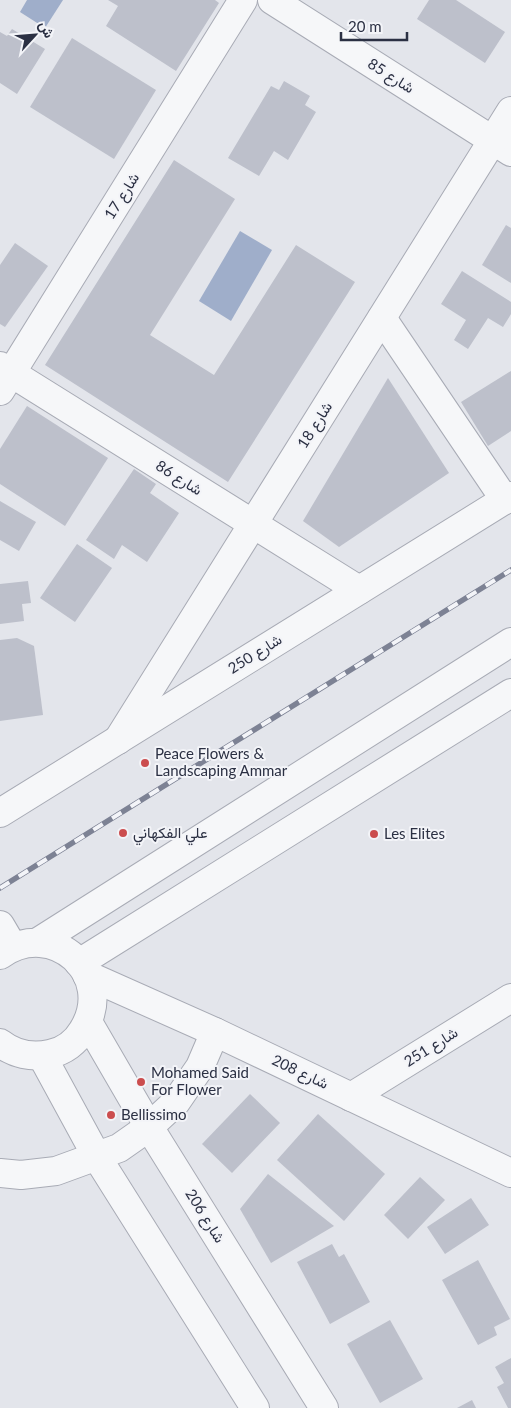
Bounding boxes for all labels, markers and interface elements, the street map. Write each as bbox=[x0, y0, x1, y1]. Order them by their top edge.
north arrow bbox=[10, 10, 60, 60]
scale bar bbox=[341, 10, 407, 42]
text: 20 m bbox=[348, 17, 382, 35]
text: ش bbox=[35, 18, 59, 41]
street label: شارع 85 bbox=[363, 54, 418, 99]
street label: شارع 17 bbox=[100, 169, 145, 224]
street label: شارع 18 bbox=[293, 398, 338, 453]
street label: شارع 86 bbox=[151, 456, 206, 501]
street label: شارع 250 bbox=[224, 630, 286, 679]
place label: Peace Flowers & Landscaping Ammar bbox=[155, 744, 288, 779]
marker: Peace Flowers & Landscaping Ammar bbox=[139, 757, 151, 769]
place label: علي الفكهاني bbox=[133, 823, 208, 846]
place label: Les Elites bbox=[384, 824, 445, 842]
marker: علي الفكهاني bbox=[117, 827, 129, 839]
marker: Les Elites bbox=[368, 828, 380, 840]
street label: شارع 251 bbox=[400, 1023, 462, 1072]
street label: شارع 208 bbox=[268, 1050, 332, 1095]
place label: Mohamed Said For Flower bbox=[151, 1063, 249, 1098]
marker: Mohamed Said For Flower bbox=[135, 1076, 147, 1088]
place label: Bellissimo bbox=[121, 1105, 187, 1123]
marker: Bellissimo bbox=[105, 1109, 117, 1121]
street label: شارع 206 bbox=[180, 1185, 229, 1247]

